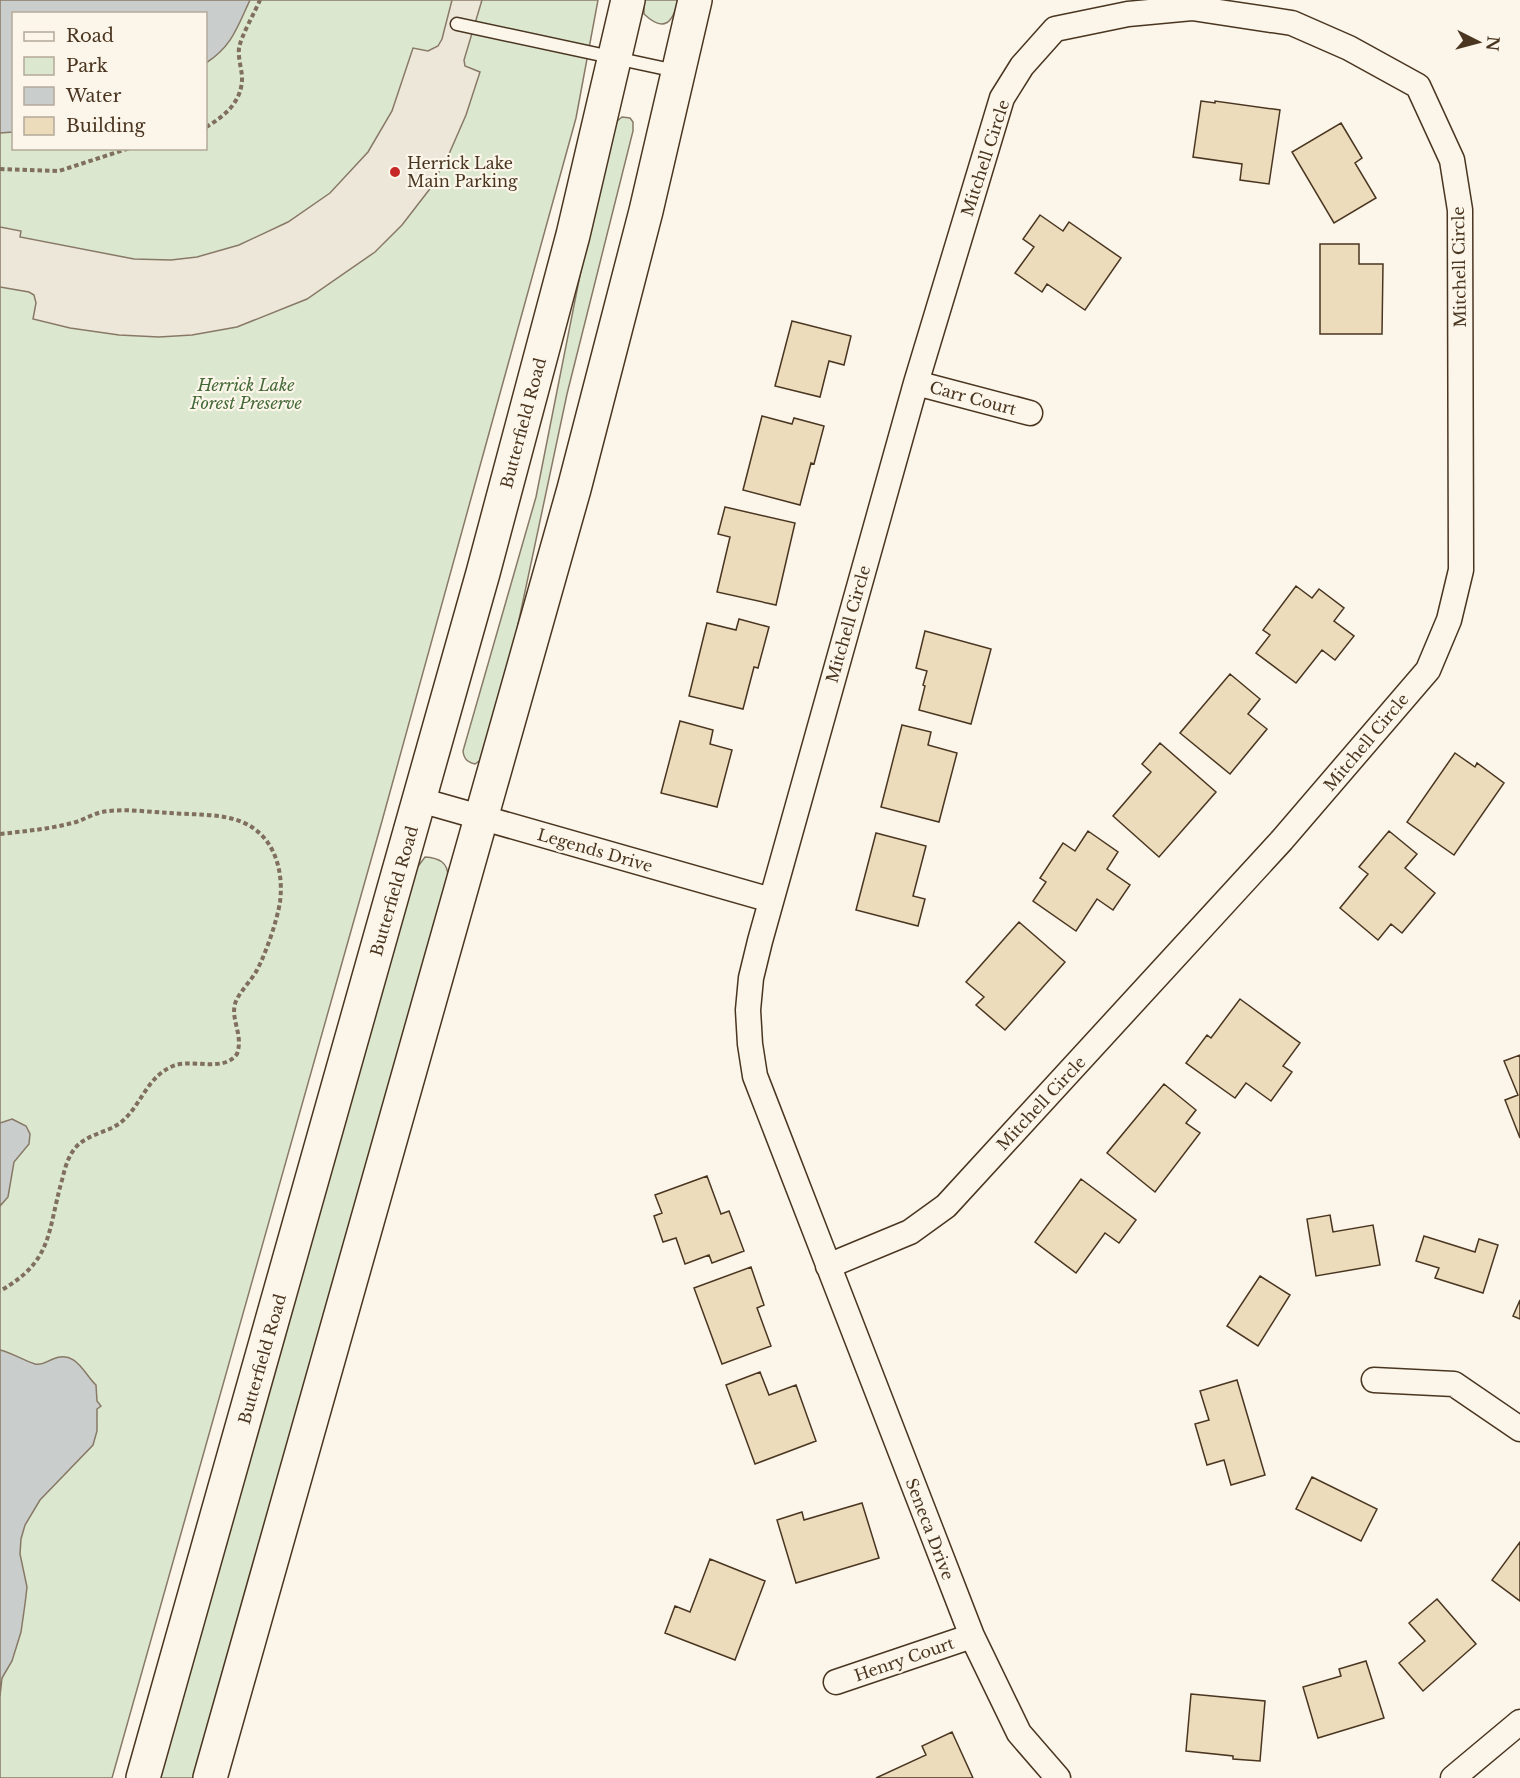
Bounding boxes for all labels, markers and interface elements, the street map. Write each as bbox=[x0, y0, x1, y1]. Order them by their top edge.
legend bbox=[12, 12, 207, 150]
north arrow bbox=[1448, 12, 1508, 72]
text: Road bbox=[66, 25, 114, 47]
text: N bbox=[1482, 35, 1504, 52]
text: Park bbox=[66, 55, 108, 77]
text: Water bbox=[65, 85, 122, 107]
street label: Mitchell Circle bbox=[957, 97, 1013, 219]
text: Building bbox=[66, 115, 145, 137]
place label: Herrick Lake Main Parking bbox=[407, 153, 518, 191]
marker: Herrick Lake Main Parking bbox=[388, 165, 402, 179]
street label: Mitchell Circle bbox=[1448, 206, 1470, 328]
street label: Butterfield Road bbox=[496, 355, 550, 491]
park label: Herrick Lake Forest Preserve bbox=[189, 375, 302, 413]
street label: Carr Court bbox=[928, 377, 1018, 419]
street label: Mitchell Circle bbox=[822, 563, 874, 685]
street label: Mitchell Circle bbox=[1319, 689, 1413, 795]
street label: Butterfield Road bbox=[366, 823, 422, 958]
street label: Legends Drive bbox=[535, 824, 655, 876]
street label: Mitchell Circle bbox=[992, 1052, 1090, 1154]
street label: Butterfield Road bbox=[234, 1291, 290, 1426]
street label: Seneca Drive bbox=[901, 1475, 959, 1583]
street label: Henry Court bbox=[851, 1633, 957, 1685]

